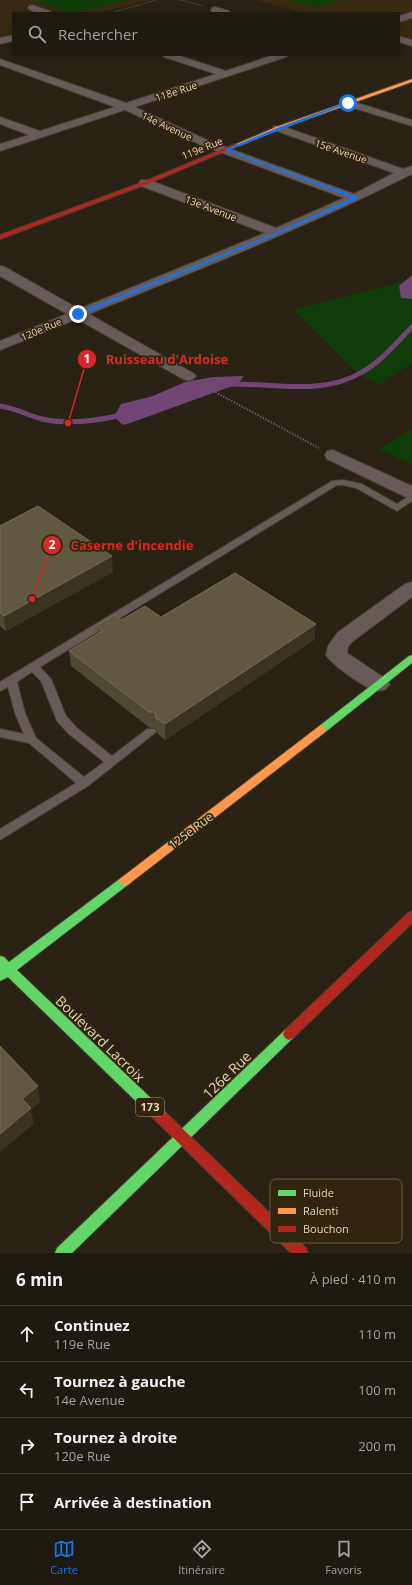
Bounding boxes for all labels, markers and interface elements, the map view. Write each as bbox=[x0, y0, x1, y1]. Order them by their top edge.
search box bbox=[12, 12, 400, 56]
icon: search bbox=[26, 23, 48, 45]
text: Rechercher bbox=[58, 24, 138, 44]
street label: 118e Rue bbox=[153, 78, 199, 104]
route start bbox=[339, 94, 357, 112]
street label: 14e Avenue bbox=[139, 108, 195, 144]
street label: 119e Rue bbox=[179, 133, 225, 163]
street label: 15e Avenue bbox=[313, 136, 369, 167]
street label: 13e Avenue bbox=[183, 192, 239, 224]
route end bbox=[69, 305, 87, 323]
street label: 120e Rue bbox=[18, 314, 64, 344]
callout: Ruisseau d'Ardoise bbox=[77, 347, 236, 372]
text: 1 bbox=[84, 350, 90, 367]
text: Ruisseau d'Ardoise bbox=[106, 350, 229, 368]
callout: Caserne d'incendie bbox=[42, 533, 201, 558]
text: 2 bbox=[49, 536, 56, 553]
text: Caserne d'incendie bbox=[71, 536, 194, 554]
street label: 125e Rue bbox=[165, 808, 217, 853]
street label: Boulevard Lacroix bbox=[52, 991, 149, 1087]
street label: 126e Rue bbox=[198, 1047, 255, 1103]
road number: 173 bbox=[136, 1098, 164, 1116]
legend bbox=[270, 1179, 402, 1243]
text: Fluide bbox=[303, 1185, 334, 1200]
text: Ralenti bbox=[303, 1203, 338, 1218]
text: Bouchon bbox=[303, 1221, 349, 1236]
text: 6 min bbox=[16, 1268, 63, 1291]
text: À pied · 410 m bbox=[310, 1270, 396, 1288]
text: Continuez bbox=[54, 1315, 130, 1335]
icon: ahead bbox=[16, 1323, 38, 1345]
text: 110 m bbox=[358, 1325, 396, 1343]
text: 119e Rue bbox=[54, 1335, 110, 1353]
text: Tournez à gauche bbox=[54, 1371, 185, 1391]
icon: left bbox=[16, 1379, 38, 1401]
text: 100 m bbox=[358, 1381, 396, 1399]
text: 14e Avenue bbox=[54, 1391, 125, 1409]
text: Tournez à droite bbox=[54, 1427, 177, 1447]
icon: right bbox=[16, 1435, 38, 1457]
text: 200 m bbox=[358, 1437, 396, 1455]
text: 120e Rue bbox=[54, 1447, 110, 1465]
icon: arrive bbox=[16, 1491, 38, 1513]
text: Arrivée à destination bbox=[54, 1492, 212, 1512]
tab: Carte bbox=[50, 1538, 78, 1577]
tab: Itinéraire bbox=[178, 1538, 225, 1577]
tab: Favoris bbox=[325, 1538, 362, 1577]

